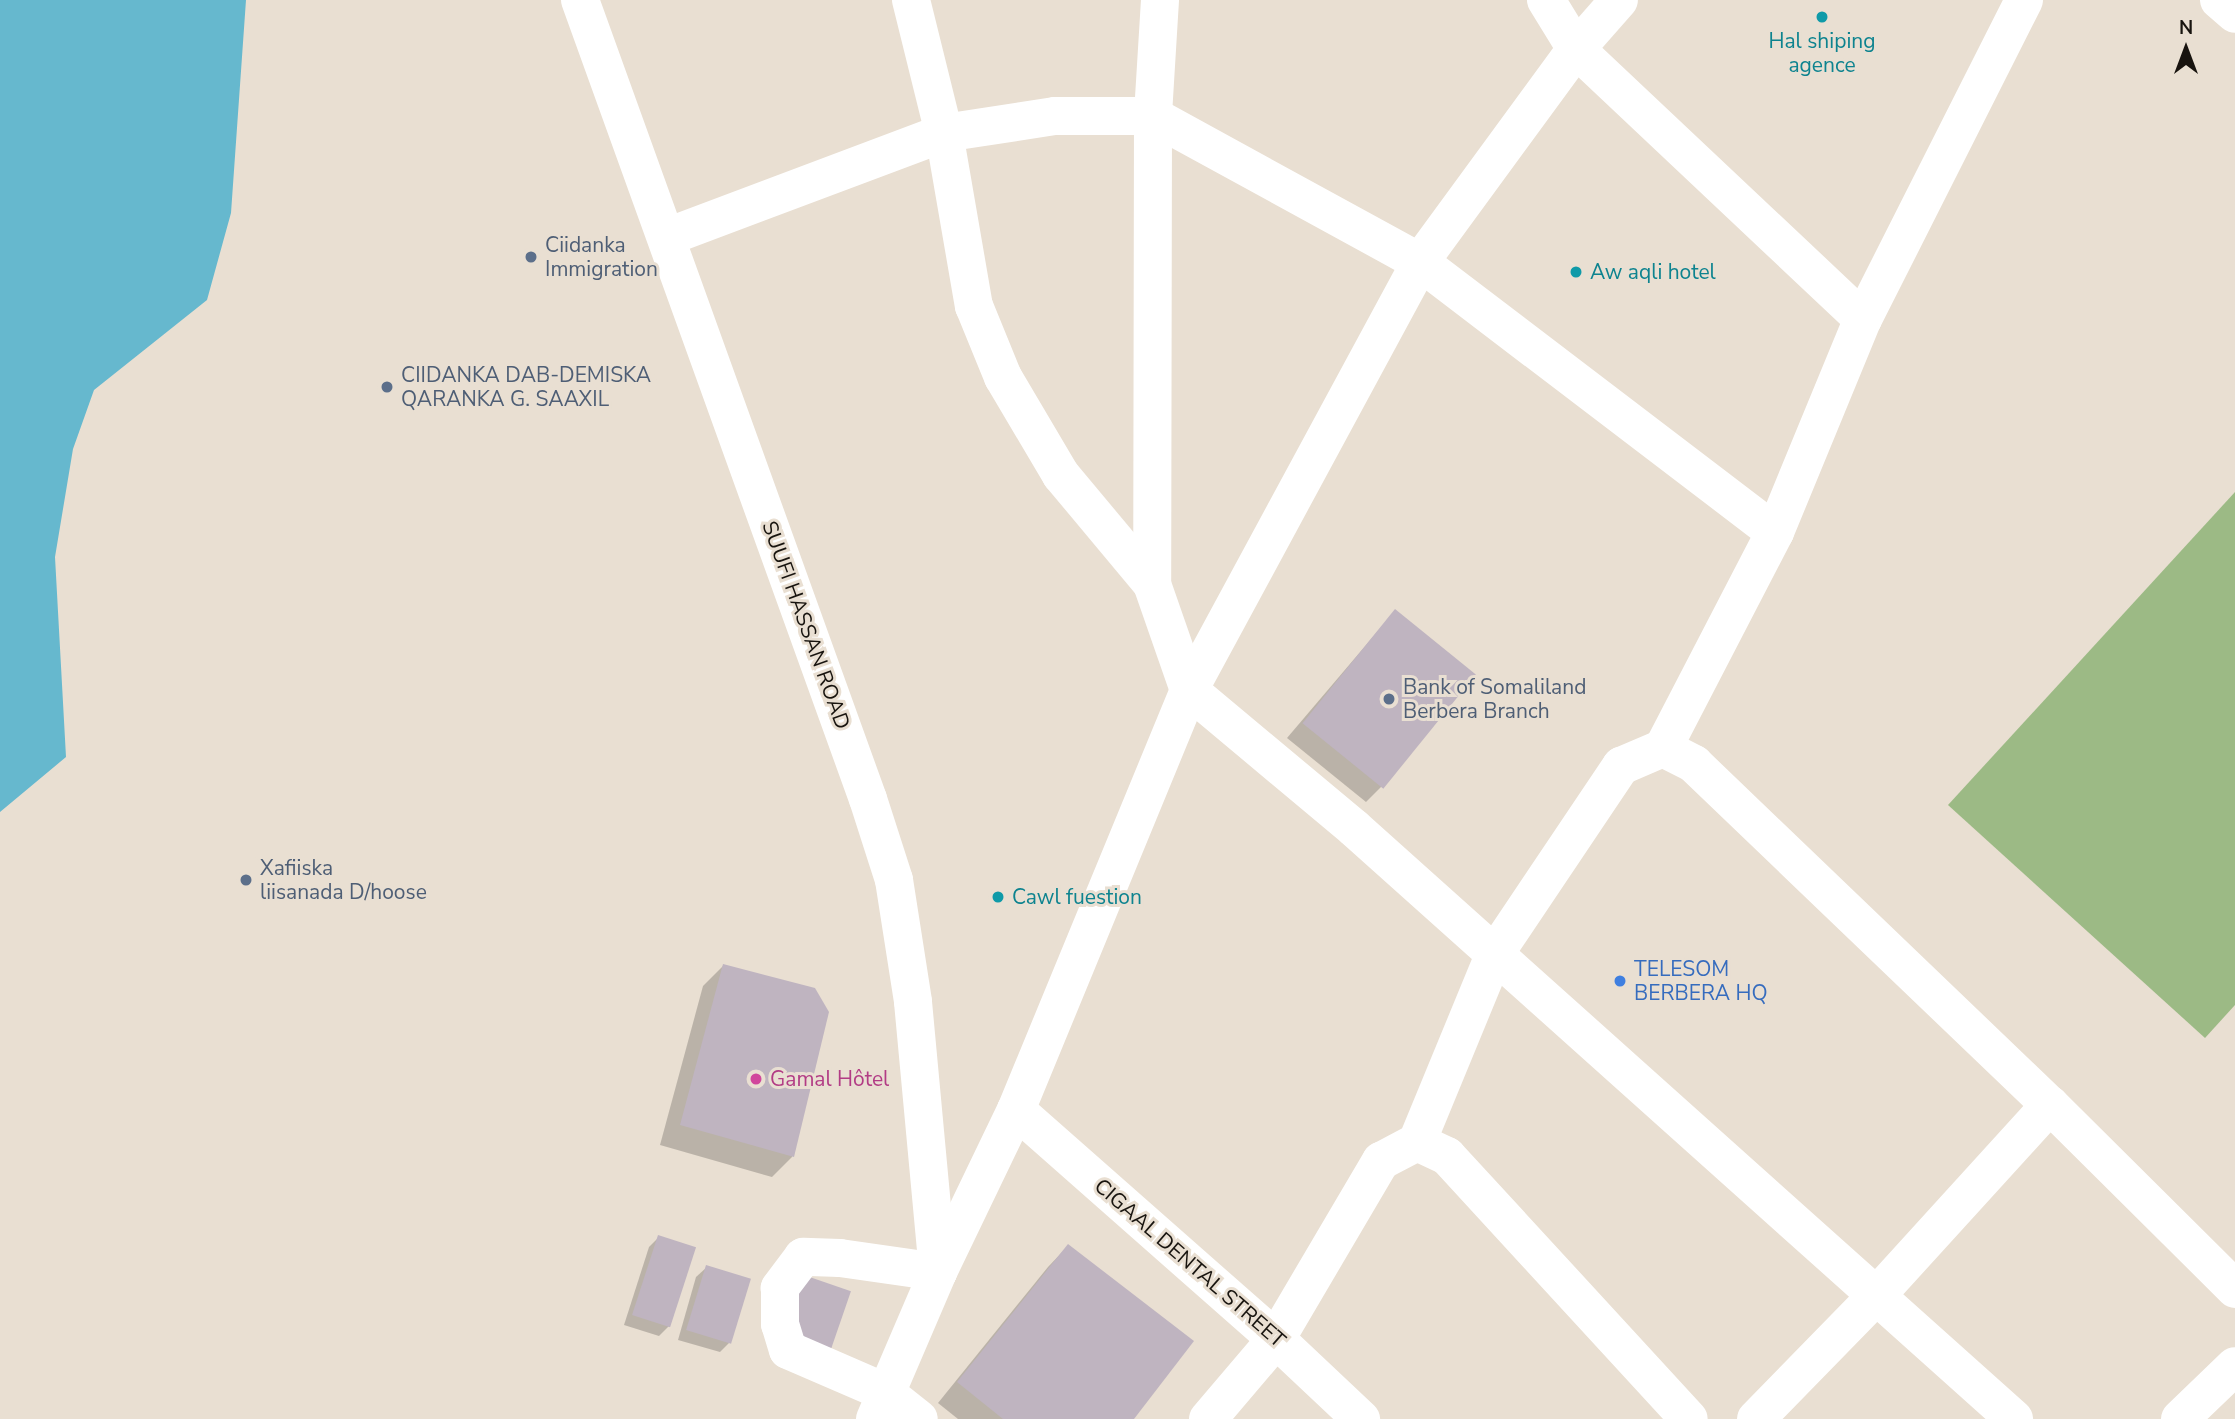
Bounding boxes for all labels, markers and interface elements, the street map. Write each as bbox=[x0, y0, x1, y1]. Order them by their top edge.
marker: Hal shiping agence bbox=[1814, 9, 1830, 25]
north arrow bbox=[2151, 14, 2221, 84]
text: N bbox=[2179, 15, 2193, 41]
place label: Hal shiping agence bbox=[1769, 28, 1875, 78]
place label: Ciidanka Immigration bbox=[545, 232, 658, 282]
marker: Ciidanka Immigration bbox=[523, 249, 539, 265]
place label: Aw aqli hotel bbox=[1590, 259, 1716, 285]
marker: Aw aqli hotel bbox=[1568, 264, 1584, 280]
place label: CIIDANKA DAB-DEMISKA QARANKA G. SAAXIL bbox=[401, 362, 651, 412]
marker: CIIDANKA DAB-DEMISKA QARANKA G. SAAXIL bbox=[379, 379, 395, 395]
street label: SUUFI HASSAN ROAD bbox=[757, 517, 855, 733]
place label: Bank of Somaliland Berbera Branch bbox=[1403, 674, 1586, 724]
marker: Bank of Somaliland Berbera Branch bbox=[1381, 691, 1397, 707]
place label: Xafiiska liisanada D/hoose bbox=[260, 855, 427, 905]
marker: Xafiiska liisanada D/hoose bbox=[238, 872, 254, 888]
place label: Cawl fuestion bbox=[1012, 884, 1142, 910]
marker: Cawl fuestion bbox=[990, 889, 1006, 905]
place label: TELESOM BERBERA HQ bbox=[1634, 956, 1768, 1006]
marker: TELESOM BERBERA HQ bbox=[1612, 973, 1628, 989]
place label: Gamal Hôtel bbox=[770, 1066, 889, 1092]
marker: Gamal Hôtel bbox=[748, 1071, 764, 1087]
street label: CIGAAL DENTAL STREET bbox=[1089, 1173, 1291, 1353]

